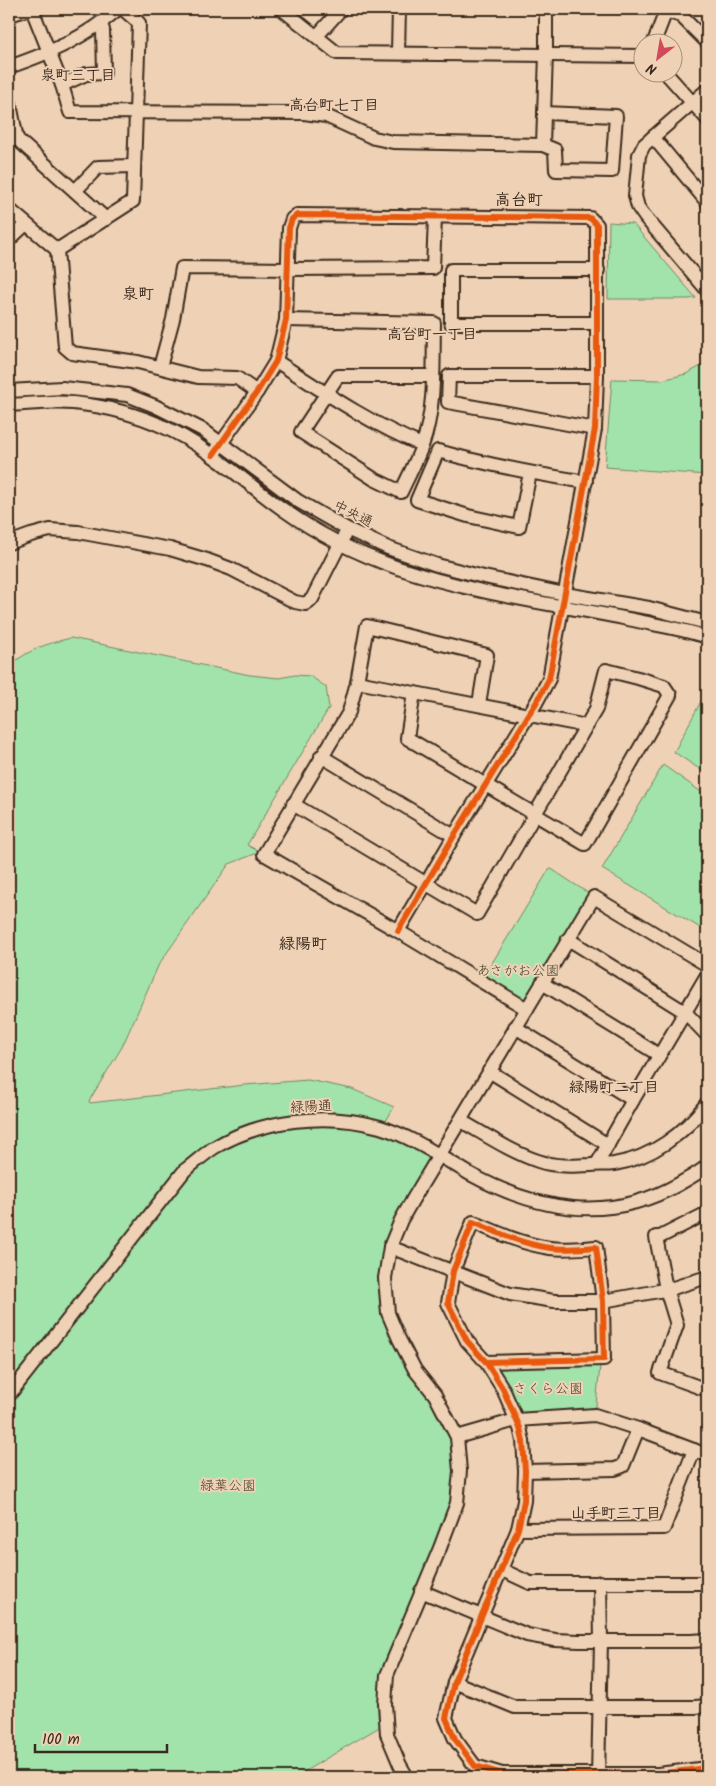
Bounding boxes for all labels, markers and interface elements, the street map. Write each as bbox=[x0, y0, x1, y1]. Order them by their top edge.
north arrow bbox=[634, 32, 684, 82]
text: N bbox=[642, 56, 661, 80]
district label: 泉町三丁目 bbox=[40, 64, 116, 88]
district label: 高台町七丁目 bbox=[289, 94, 379, 118]
district label: 高台町 bbox=[495, 188, 543, 213]
district label: 泉町 bbox=[122, 282, 154, 307]
district label: 高台町一丁目 bbox=[387, 323, 477, 347]
street label: 中央通 bbox=[329, 495, 377, 533]
district label: 緑陽町 bbox=[279, 932, 327, 957]
park label: あさがお公園 bbox=[476, 960, 560, 982]
district label: 緑陽町二丁目 bbox=[569, 1076, 659, 1100]
street label: 緑陽通 bbox=[289, 1095, 333, 1119]
park label: さくら公園 bbox=[513, 1378, 583, 1400]
park label: 緑葉公園 bbox=[200, 1475, 256, 1497]
district label: 山手町三丁目 bbox=[571, 1502, 661, 1526]
scale bar bbox=[35, 1721, 168, 1753]
text: 100 m bbox=[42, 1728, 80, 1752]

